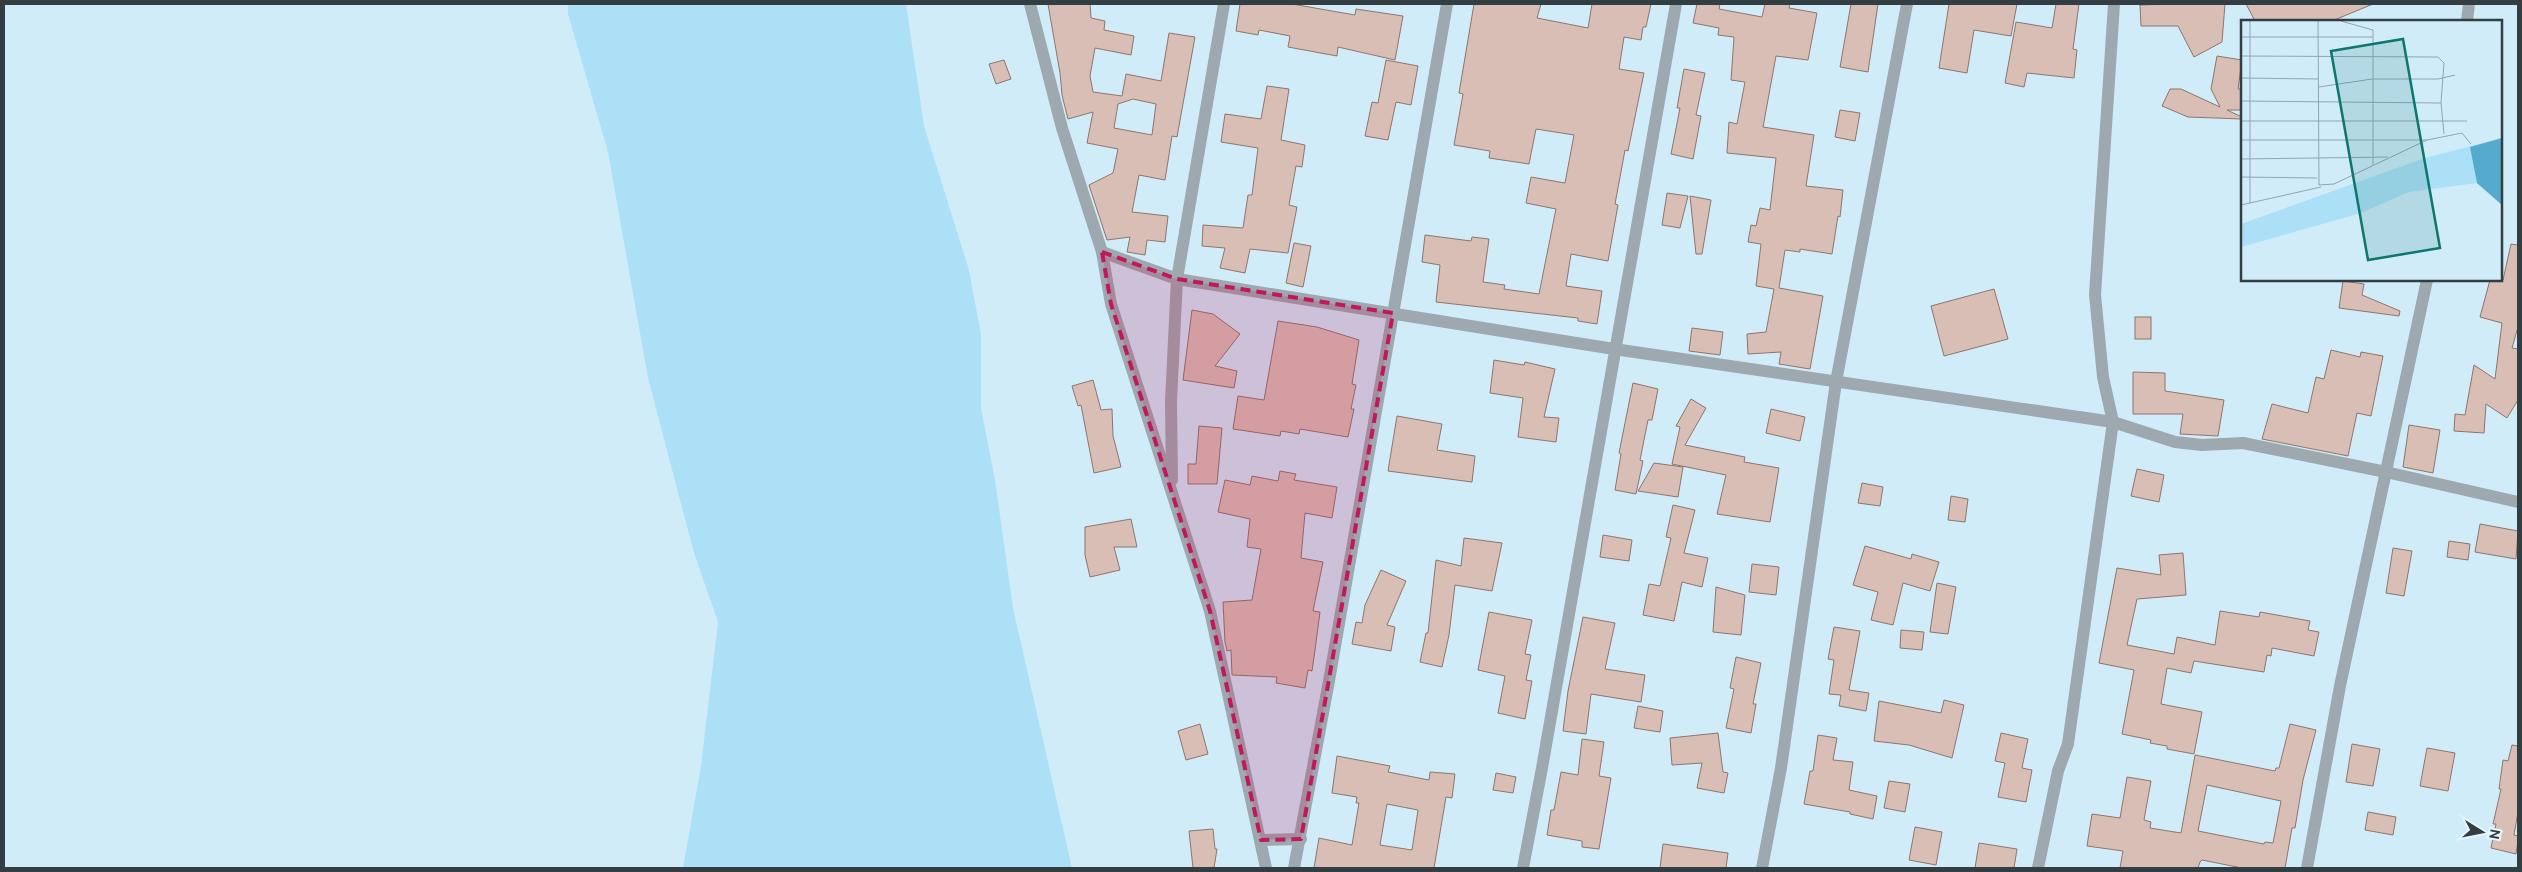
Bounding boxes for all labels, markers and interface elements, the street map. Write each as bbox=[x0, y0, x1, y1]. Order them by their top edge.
inset map bbox=[2241, 20, 2502, 281]
north arrow bbox=[2457, 807, 2507, 857]
text: N bbox=[2485, 828, 2505, 841]

